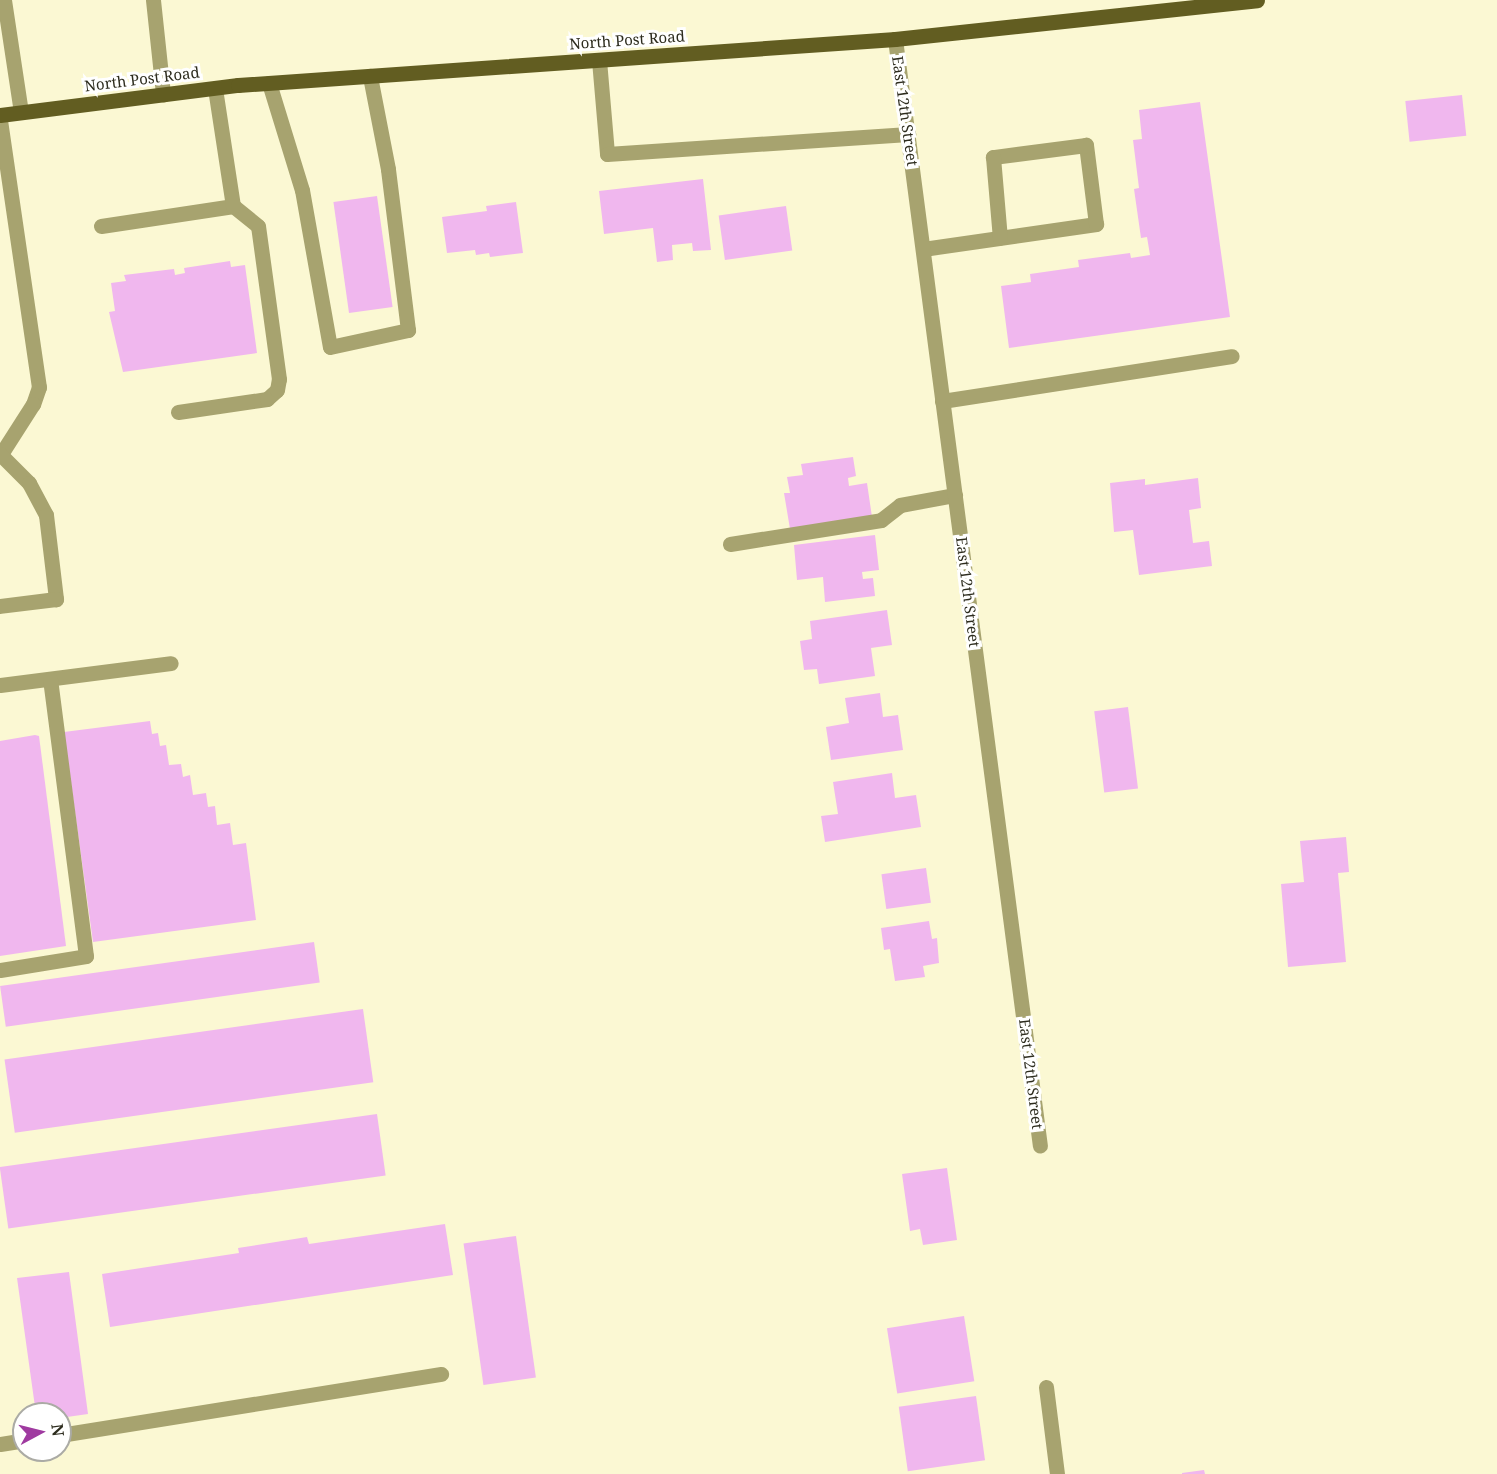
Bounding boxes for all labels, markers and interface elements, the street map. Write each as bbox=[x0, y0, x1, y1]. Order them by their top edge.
street label: North Post Road bbox=[569, 27, 685, 53]
street label: East 12th Street bbox=[888, 55, 922, 167]
street label: North Post Road bbox=[83, 63, 201, 95]
street label: East 12th Street bbox=[952, 536, 984, 648]
street label: East 12th Street bbox=[1015, 1018, 1047, 1130]
north arrow bbox=[12, 1402, 72, 1462]
text: N bbox=[46, 1422, 70, 1438]

